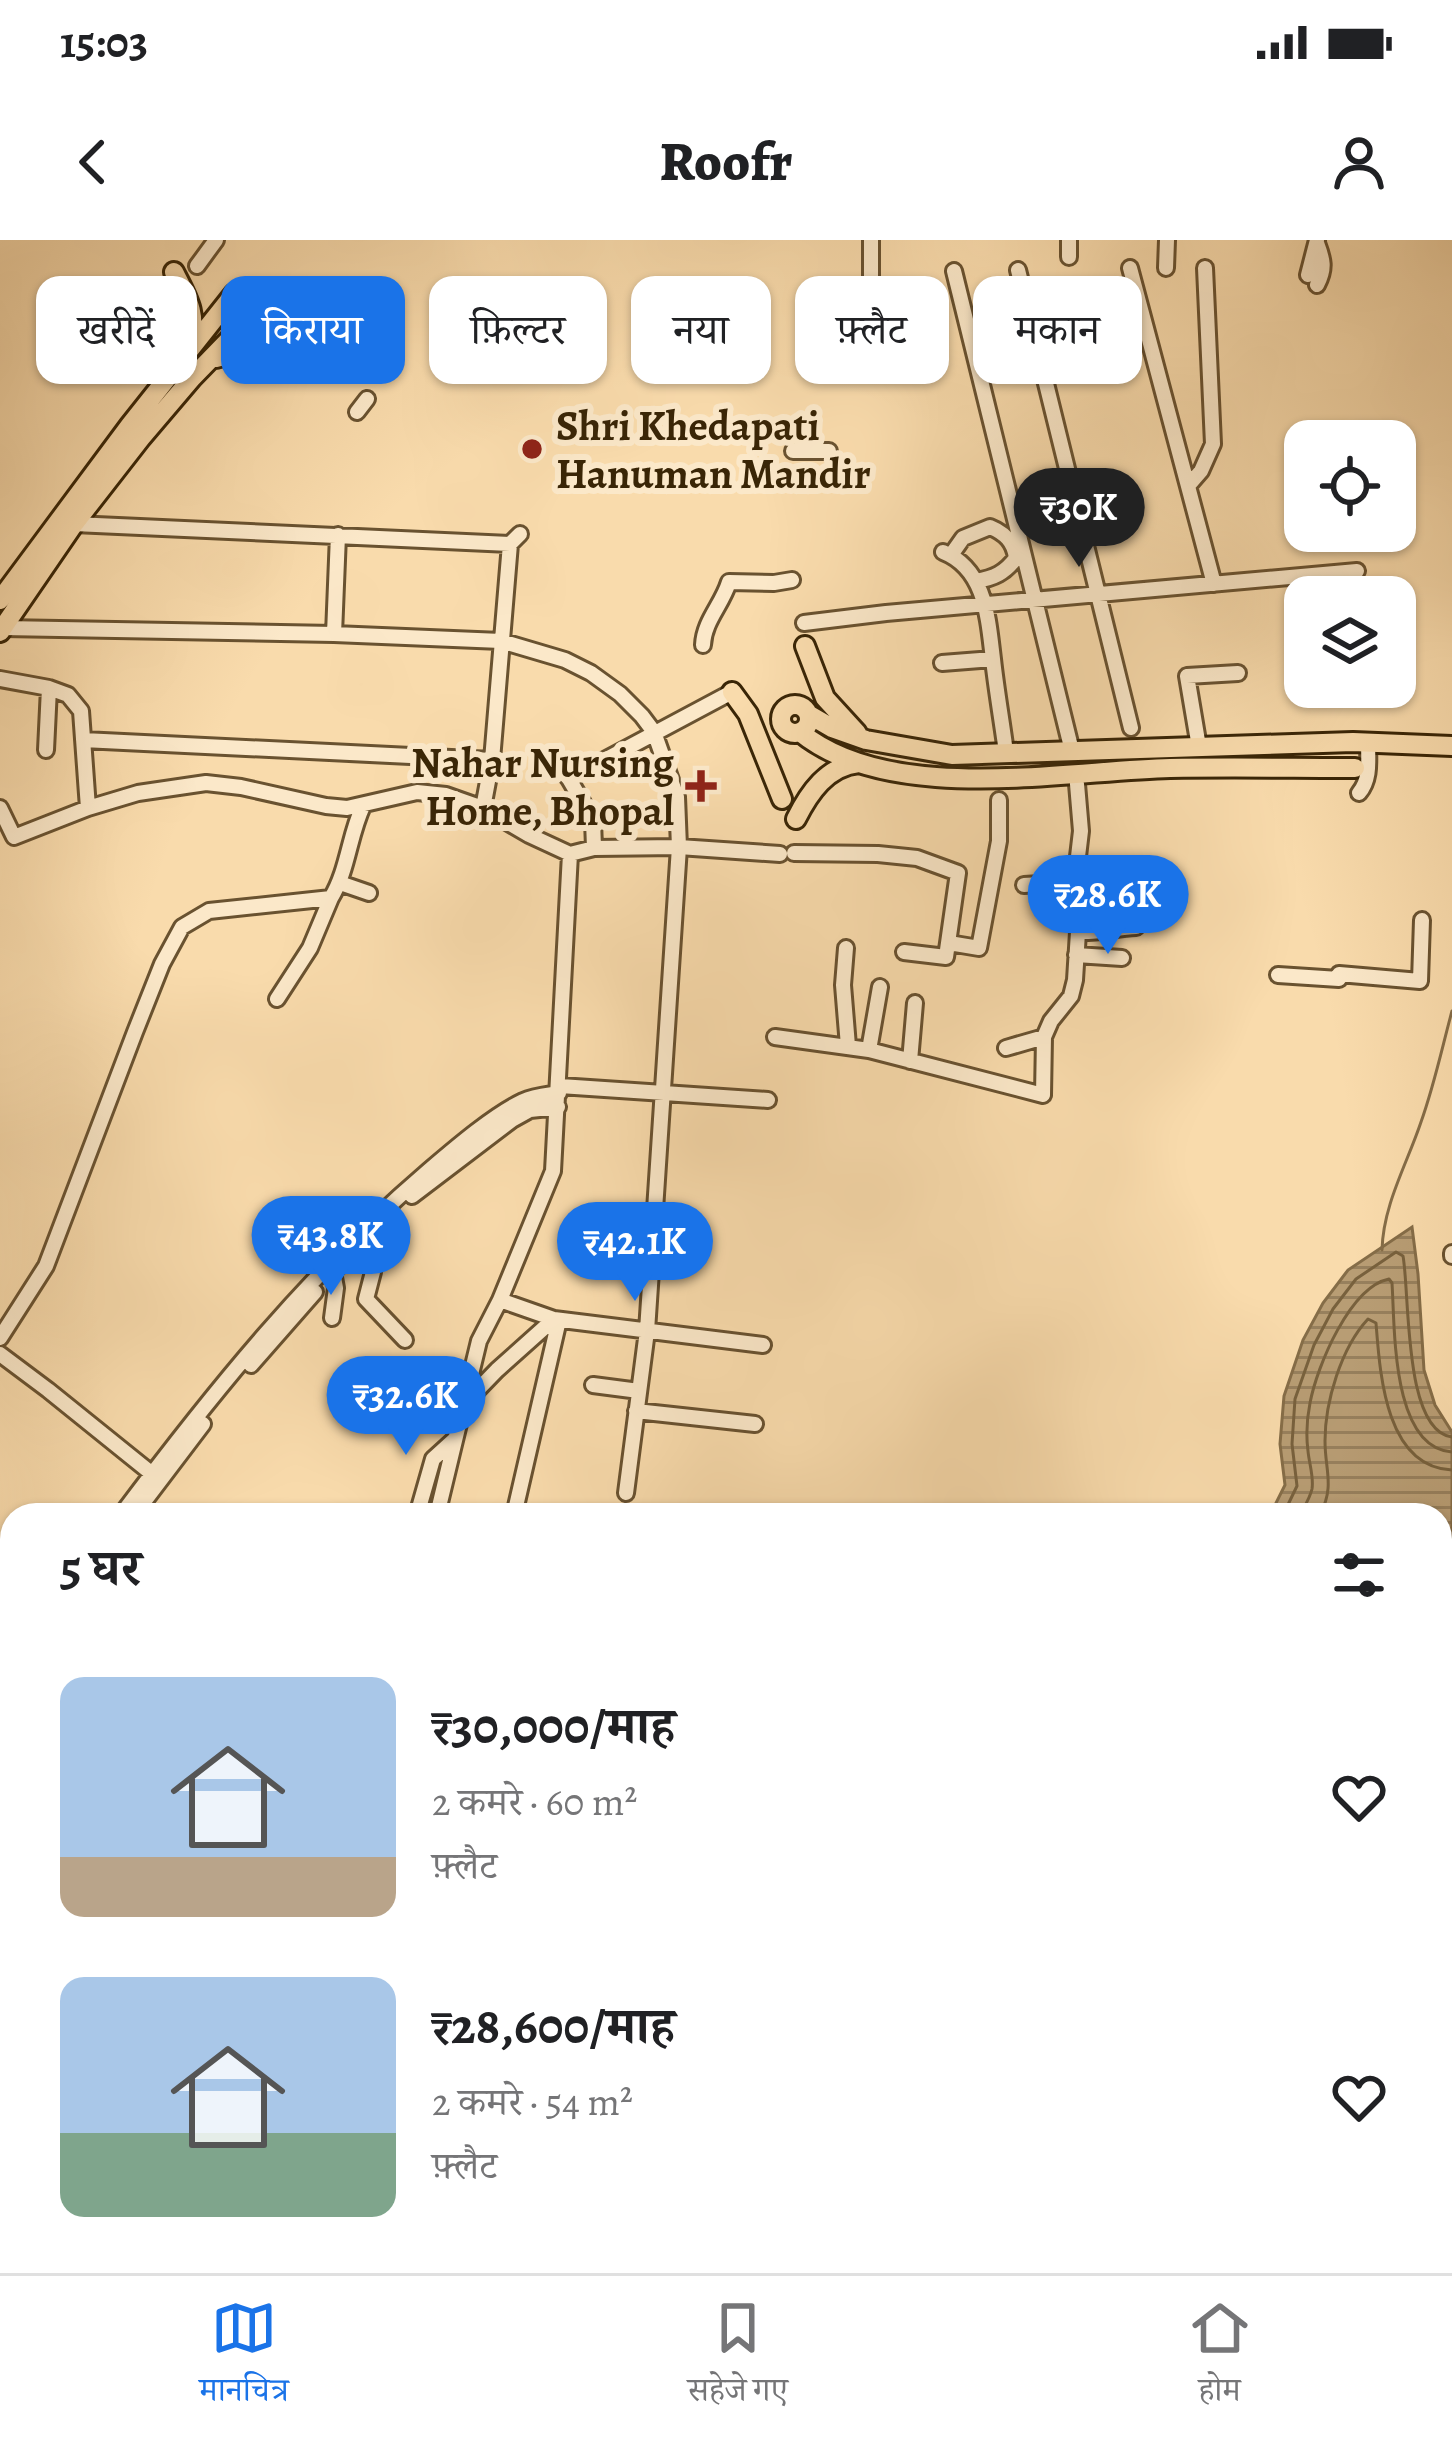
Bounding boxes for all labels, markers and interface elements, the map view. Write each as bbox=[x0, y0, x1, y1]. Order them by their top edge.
text: 15:03 bbox=[60, 11, 148, 73]
text: Roofr bbox=[660, 125, 792, 199]
icon: back bbox=[60, 129, 126, 195]
icon: person bbox=[1326, 129, 1392, 195]
chip: खरीदें bbox=[36, 276, 197, 384]
chip: किराया bbox=[221, 276, 405, 384]
chip: फ़िल्टर bbox=[429, 276, 607, 384]
chip: नया bbox=[631, 276, 771, 384]
chip: फ़्लैट bbox=[795, 276, 949, 384]
chip: मकान bbox=[973, 276, 1142, 384]
place label: Shri Khedapati Hanuman Mandir bbox=[556, 397, 871, 502]
map controls bbox=[1284, 420, 1416, 708]
button: locate bbox=[1284, 420, 1416, 552]
marker: Shri Khedapati Hanuman Mandir bbox=[519, 436, 545, 462]
pin: ₹30K bbox=[1008, 468, 1150, 570]
text: ₹30K bbox=[1041, 480, 1117, 533]
button: layers bbox=[1284, 576, 1416, 708]
place label: Nahar Nursing Home, Bhopal bbox=[411, 734, 675, 839]
marker: Nahar Nursing Home, Bhopal bbox=[685, 770, 717, 802]
pin: ₹28.6K bbox=[1010, 855, 1206, 957]
text: ₹28.6K bbox=[1055, 867, 1161, 920]
pin: ₹43.8K bbox=[233, 1196, 429, 1298]
pin: ₹42.1K bbox=[537, 1202, 733, 1304]
text: ₹43.8K bbox=[279, 1208, 383, 1261]
text: ₹42.1K bbox=[584, 1214, 686, 1267]
pin: ₹32.6K bbox=[308, 1356, 504, 1458]
text: ₹32.6K bbox=[354, 1368, 458, 1421]
text: 5 घर bbox=[60, 1533, 141, 1603]
icon: filters bbox=[1326, 1542, 1392, 1608]
text: ₹30,000/माह bbox=[432, 1691, 675, 1761]
icon: home bbox=[156, 1725, 300, 1869]
icon: heart bbox=[1326, 1764, 1392, 1830]
text: 2 कमरे · 60 m² bbox=[432, 1775, 637, 1828]
text: फ़्लैट bbox=[432, 1839, 497, 1892]
text: ₹28,600/माह bbox=[432, 1991, 675, 2061]
icon: home bbox=[156, 2025, 300, 2169]
icon: heart bbox=[1326, 2064, 1392, 2130]
text: 2 कमरे · 54 m² bbox=[432, 2075, 633, 2128]
text: फ़्लैट bbox=[432, 2139, 497, 2192]
tab: मानचित्र bbox=[199, 2295, 289, 2422]
tab: सहेजे गए bbox=[688, 2295, 788, 2422]
tab: होम bbox=[1187, 2295, 1253, 2422]

